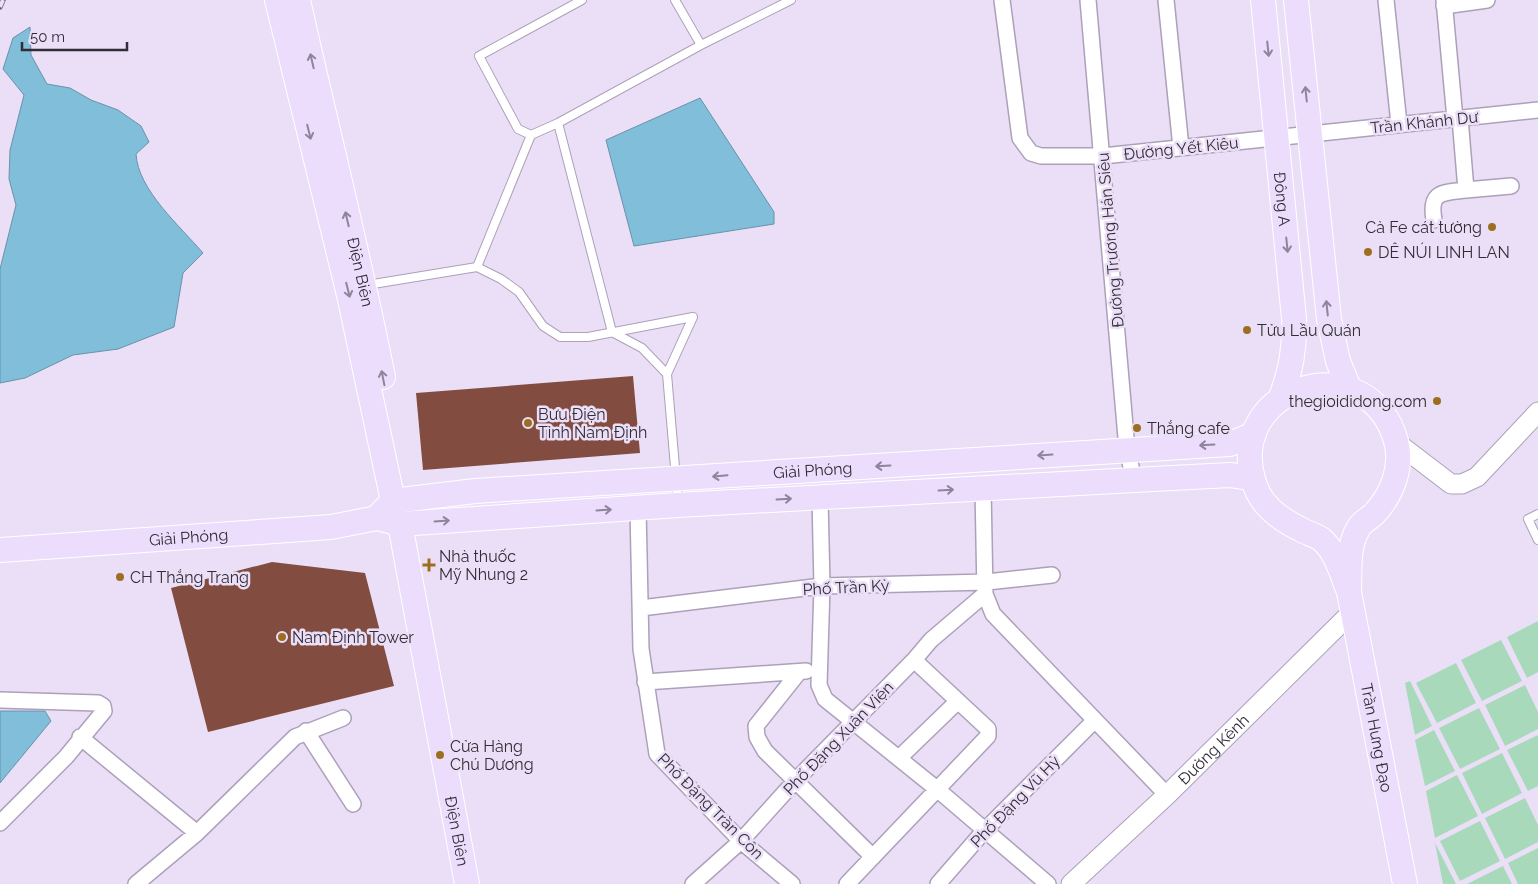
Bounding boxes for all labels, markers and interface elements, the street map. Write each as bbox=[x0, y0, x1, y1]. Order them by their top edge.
scale bar bbox=[22, 20, 128, 52]
text: 50 m bbox=[30, 28, 65, 46]
one-way arrow bbox=[1263, 40, 1272, 56]
one-way arrow bbox=[307, 53, 316, 69]
one-way arrow bbox=[1301, 86, 1310, 102]
street label: Trần Khánh Dư bbox=[1369, 107, 1479, 138]
one-way arrow bbox=[305, 124, 314, 140]
street label: Đường Yết Kiêu bbox=[1123, 133, 1239, 164]
street label: Đường Trương Hán Siêu bbox=[1093, 152, 1128, 328]
street label: Đông A bbox=[1270, 171, 1294, 227]
one-way arrow bbox=[342, 212, 351, 228]
place label: Cà Fe cát tường bbox=[1365, 218, 1482, 237]
marker: Cà Fe cát tường bbox=[1486, 221, 1498, 233]
street label: Điện Biên bbox=[343, 235, 377, 309]
one-way arrow bbox=[1282, 237, 1292, 253]
place label: DÊ NÚI LINH LAN bbox=[1378, 242, 1510, 262]
marker: DÊ NÚI LINH LAN bbox=[1362, 246, 1374, 258]
one-way arrow bbox=[344, 282, 353, 298]
one-way arrow bbox=[1323, 300, 1332, 316]
place label: Tửu Lầu Quán bbox=[1257, 321, 1361, 340]
marker: Tửu Lầu Quán bbox=[1241, 324, 1253, 336]
one-way arrow bbox=[378, 370, 387, 386]
place label: thegioididong.com bbox=[1289, 392, 1427, 411]
marker: thegioididong.com bbox=[1431, 395, 1443, 407]
place label: Bưu Điện Tỉnh Nam Định bbox=[538, 405, 647, 442]
marker: Bưu Điện Tỉnh Nam Định bbox=[522, 417, 534, 429]
place label: Thắng cafe bbox=[1147, 419, 1230, 438]
marker: Thắng cafe bbox=[1131, 422, 1143, 434]
one-way arrow bbox=[1199, 440, 1215, 449]
one-way arrow bbox=[1037, 451, 1053, 460]
street label: Giải Phóng bbox=[773, 459, 853, 482]
one-way arrow bbox=[875, 462, 891, 471]
one-way arrow bbox=[713, 471, 729, 480]
one-way arrow bbox=[938, 486, 954, 495]
one-way arrow bbox=[775, 495, 791, 504]
one-way arrow bbox=[596, 506, 612, 515]
one-way arrow bbox=[434, 517, 450, 526]
street label: Giải Phóng bbox=[148, 525, 229, 550]
place label: Nhà thuốc Mỹ Nhung 2 bbox=[439, 547, 528, 584]
marker: Nhà thuốc Mỹ Nhung 2 bbox=[423, 559, 435, 571]
place label: CH Thắng Trang bbox=[130, 568, 249, 587]
marker: CH Thắng Trang bbox=[114, 571, 126, 583]
street label: Phố Trần Kỳ bbox=[802, 576, 890, 599]
place label: Nam Định Tower bbox=[292, 628, 414, 647]
marker: Nam Định Tower bbox=[276, 631, 288, 643]
street label: Phố Đặng Xuân Viện bbox=[779, 678, 897, 799]
street label: Trần Hưng Đạo bbox=[1357, 682, 1396, 794]
street label: Đường Kênh bbox=[1174, 711, 1253, 789]
place label: Cửa Hàng Chú Dương bbox=[450, 737, 534, 774]
marker: Cửa Hàng Chú Dương bbox=[434, 749, 446, 761]
street label: Phố Đặng Trần Côn bbox=[654, 749, 768, 863]
street label: Phố Đặng Vũ Hỷ bbox=[967, 751, 1064, 851]
street label: Điện Biên bbox=[441, 795, 472, 868]

